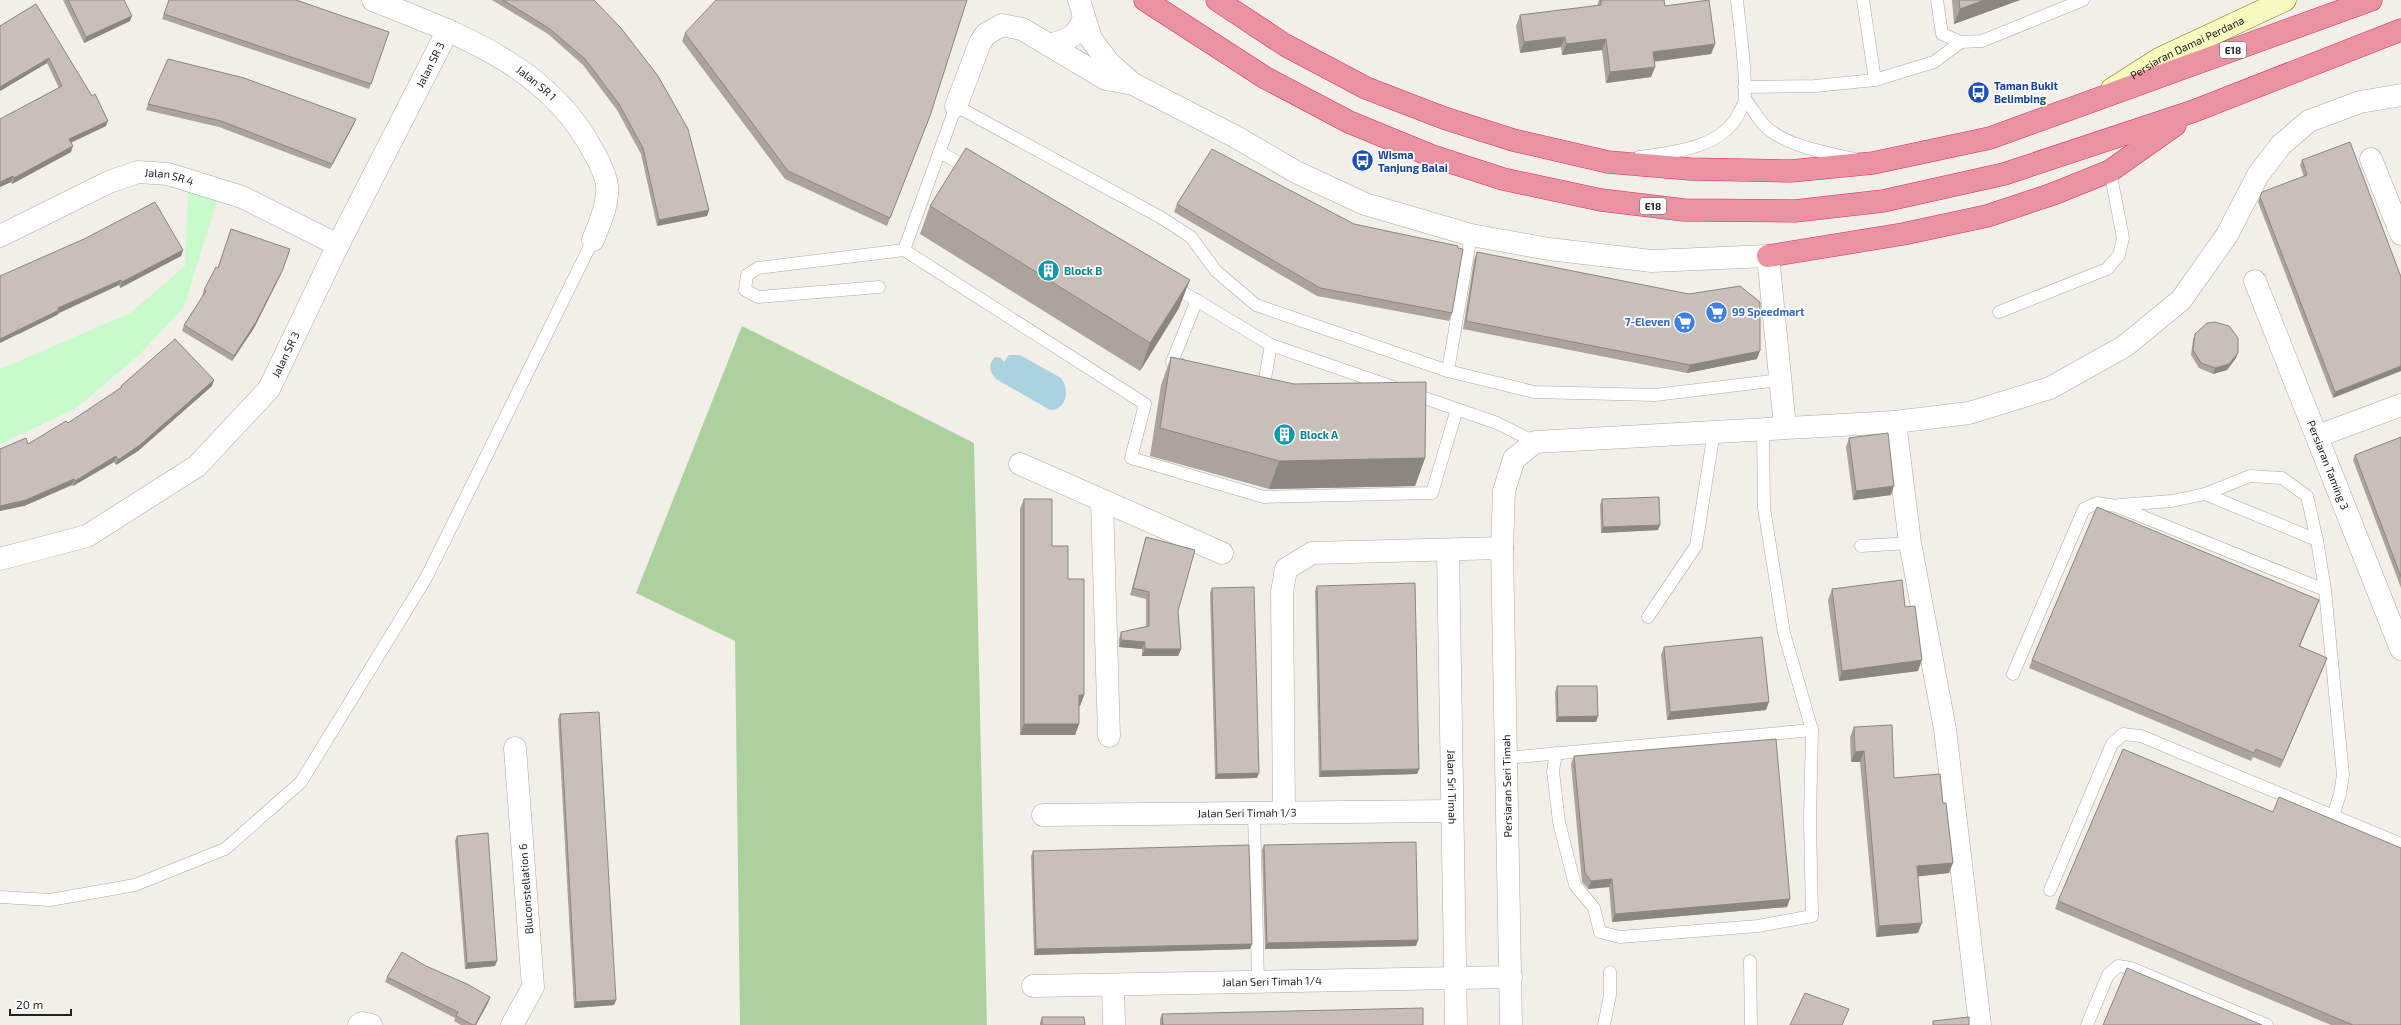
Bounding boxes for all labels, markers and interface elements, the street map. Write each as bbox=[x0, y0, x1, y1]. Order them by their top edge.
street label: Persiaran Damai Perdana bbox=[2128, 13, 2246, 82]
street label: Jalan SR 3 bbox=[413, 39, 447, 89]
road number: E18 bbox=[2220, 42, 2246, 58]
street label: Jalan SR 1 bbox=[514, 63, 559, 103]
bus stop icon: Taman Bukit Belimbing bbox=[1965, 79, 1991, 105]
place label: Taman Bukit Belimbing bbox=[1994, 79, 2059, 105]
bus stop icon: Wisma Tanjung Balai bbox=[1350, 148, 1376, 174]
place label: Wisma Tanjung Balai bbox=[1378, 148, 1448, 175]
street label: Jalan SR 4 bbox=[144, 165, 196, 188]
road number: E18 bbox=[1640, 198, 1666, 214]
building icon: Block B bbox=[1035, 258, 1061, 284]
place label: Block B bbox=[1064, 264, 1102, 277]
supermarket icon: 99 Speedmart bbox=[1704, 299, 1730, 325]
place label: 99 Speedmart bbox=[1732, 305, 1805, 318]
supermarket icon: 7-Eleven bbox=[1672, 309, 1698, 335]
place label: 7-Eleven bbox=[1625, 315, 1670, 328]
street label: Jalan SR 3 bbox=[268, 329, 302, 379]
street label: Persiaran Taming 3 bbox=[2305, 418, 2352, 511]
building icon: Block A bbox=[1271, 422, 1297, 448]
place label: Block A bbox=[1300, 428, 1339, 441]
street label: Persiaran Seri Timah bbox=[1499, 734, 1514, 838]
street label: Jalan Sri Timah bbox=[1445, 749, 1460, 824]
street label: Jalan Seri Timah 1/3 bbox=[1197, 806, 1297, 819]
street label: Bluconstellation 6 bbox=[516, 843, 535, 935]
street label: Jalan Seri Timah 1/4 bbox=[1222, 974, 1322, 988]
scale bar bbox=[10, 991, 71, 1017]
text: 20 m bbox=[16, 997, 43, 1011]

